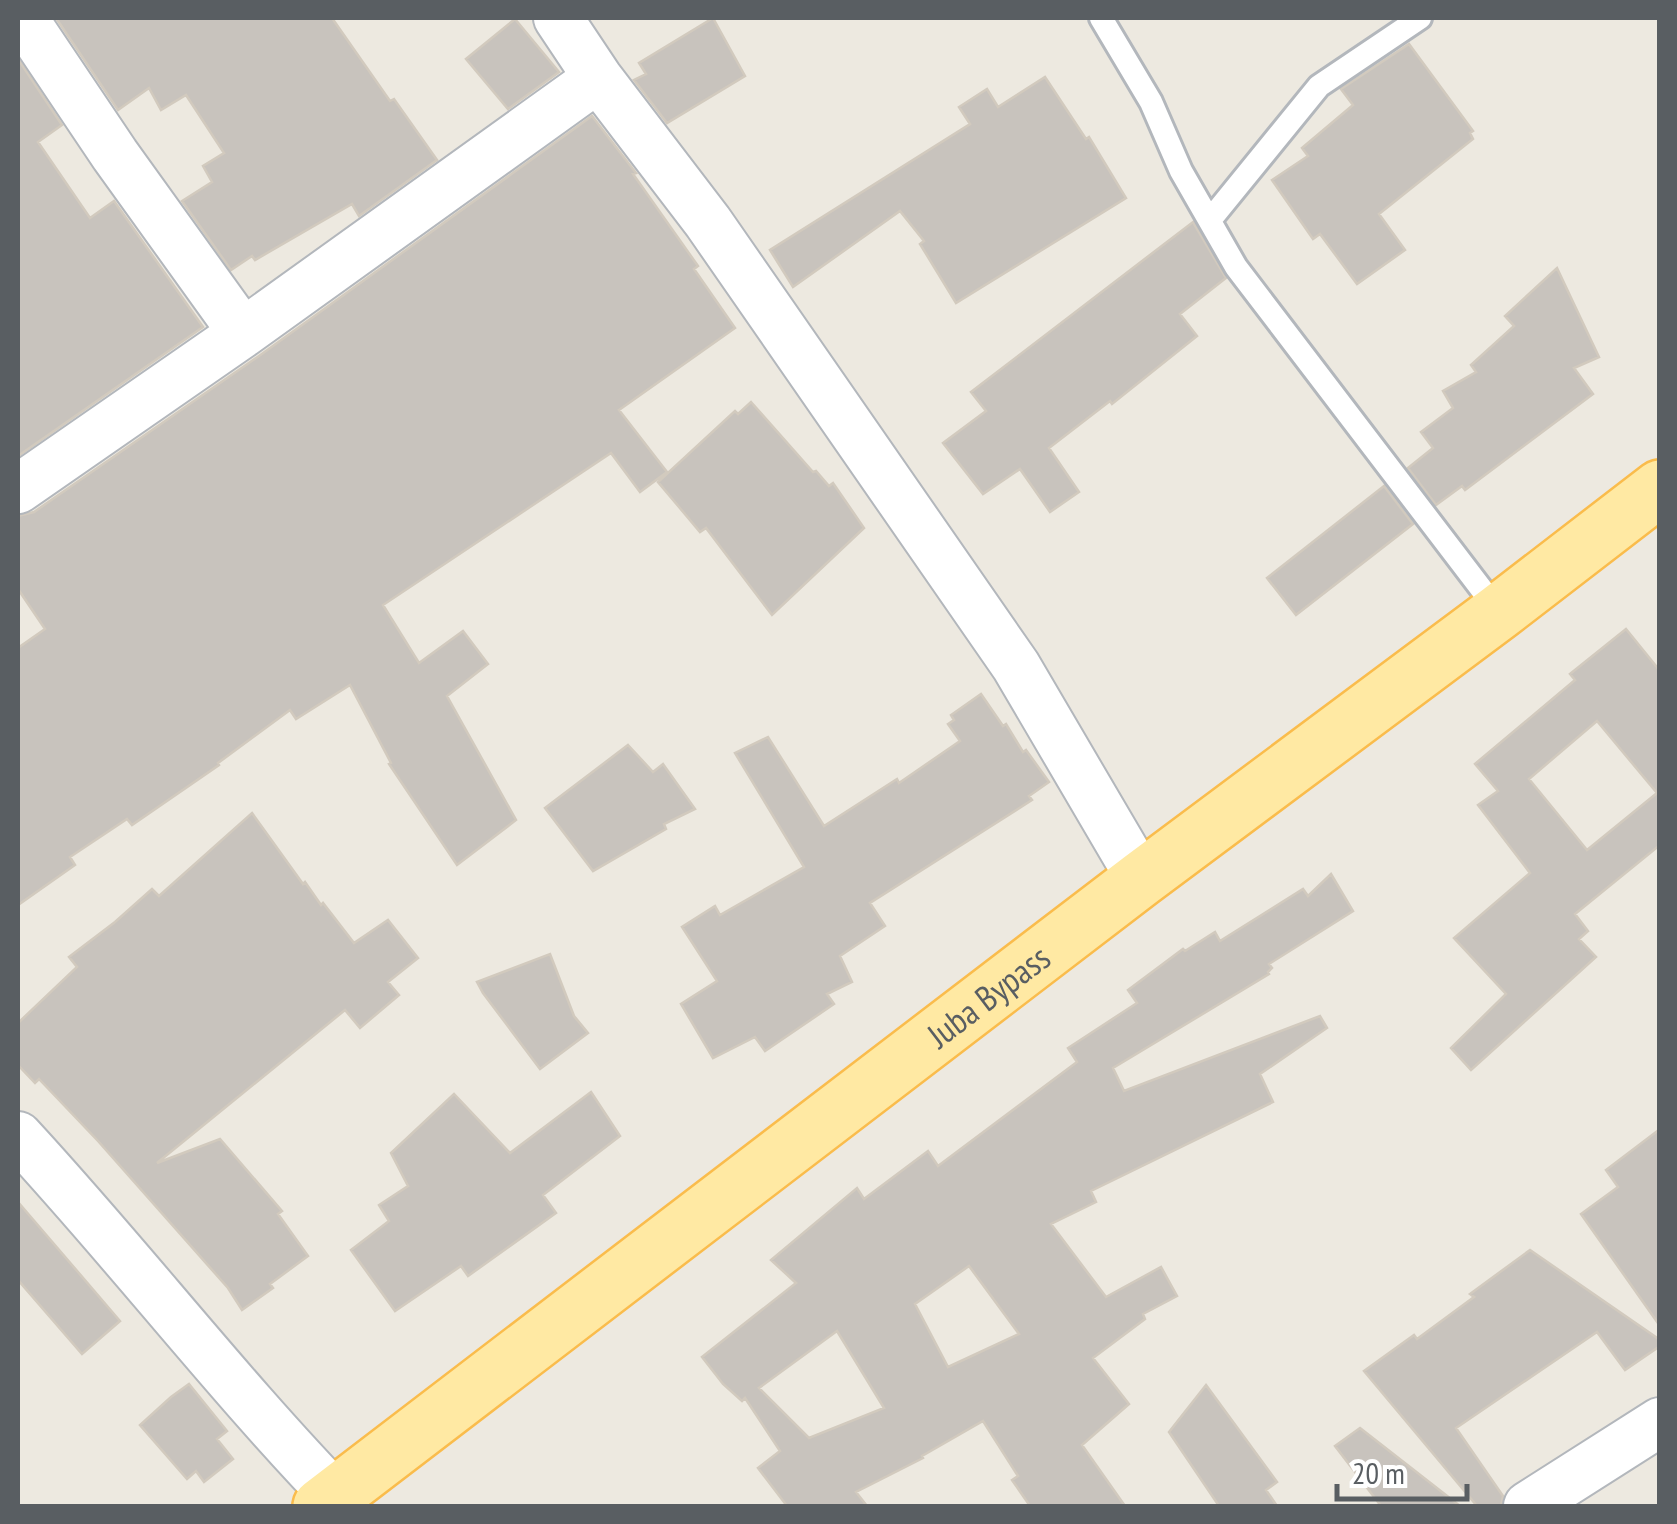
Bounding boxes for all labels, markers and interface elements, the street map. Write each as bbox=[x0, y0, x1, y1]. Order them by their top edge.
street label: Juba Bypass bbox=[917, 934, 1059, 1058]
scale bar bbox=[1337, 1439, 1467, 1501]
text: 20 m bbox=[1352, 1453, 1405, 1492]

